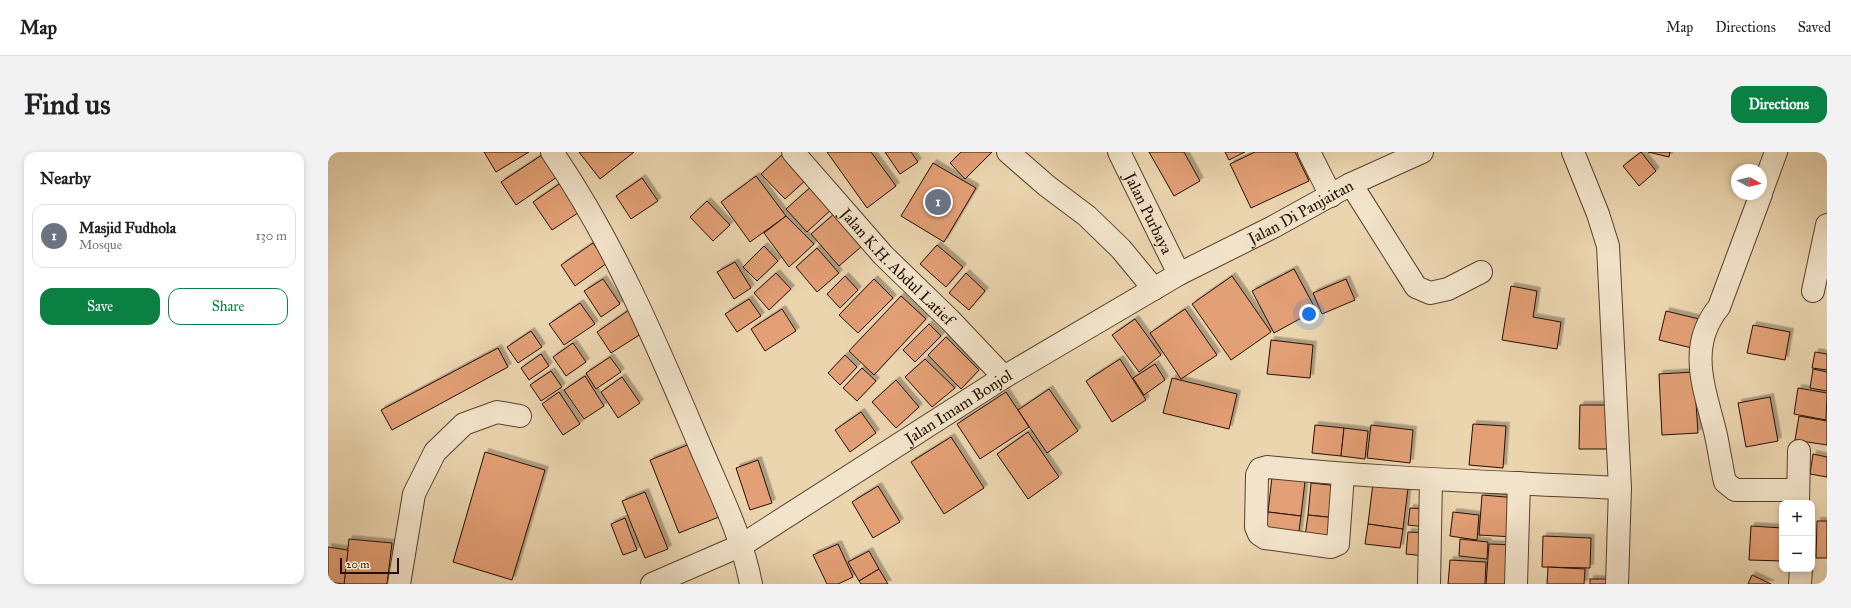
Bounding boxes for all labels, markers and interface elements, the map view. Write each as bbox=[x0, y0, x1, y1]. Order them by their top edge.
text: Map bbox=[20, 16, 57, 39]
text: Map bbox=[1666, 19, 1693, 36]
text: Directions bbox=[1715, 19, 1776, 36]
text: Saved bbox=[1798, 19, 1831, 36]
button: Directions bbox=[1731, 86, 1827, 123]
text: Find us bbox=[24, 87, 110, 122]
north arrow bbox=[1731, 164, 1767, 200]
street label: Jalan Purbaya bbox=[1119, 167, 1177, 257]
text: Nearby bbox=[40, 168, 91, 189]
street label: Jalan Di Panjaitan bbox=[1243, 175, 1357, 249]
pin: 1 bbox=[925, 187, 951, 217]
street label: Jalan K.H. Abdul Latief bbox=[835, 202, 960, 330]
text: Masjid Fudhola bbox=[79, 219, 176, 237]
text: 1 bbox=[51, 228, 57, 244]
text: 130 m bbox=[255, 228, 287, 244]
text: Mosque bbox=[79, 237, 122, 253]
button: Save bbox=[40, 288, 160, 325]
button: Share bbox=[168, 288, 288, 325]
your location bbox=[1299, 304, 1319, 324]
street label: Jalan Imam Bonjol bbox=[899, 365, 1016, 450]
map controls bbox=[1779, 500, 1815, 572]
button: + bbox=[1779, 500, 1815, 536]
button: − bbox=[1779, 536, 1815, 572]
scale bar bbox=[340, 556, 399, 575]
text: 20 m bbox=[346, 558, 369, 571]

